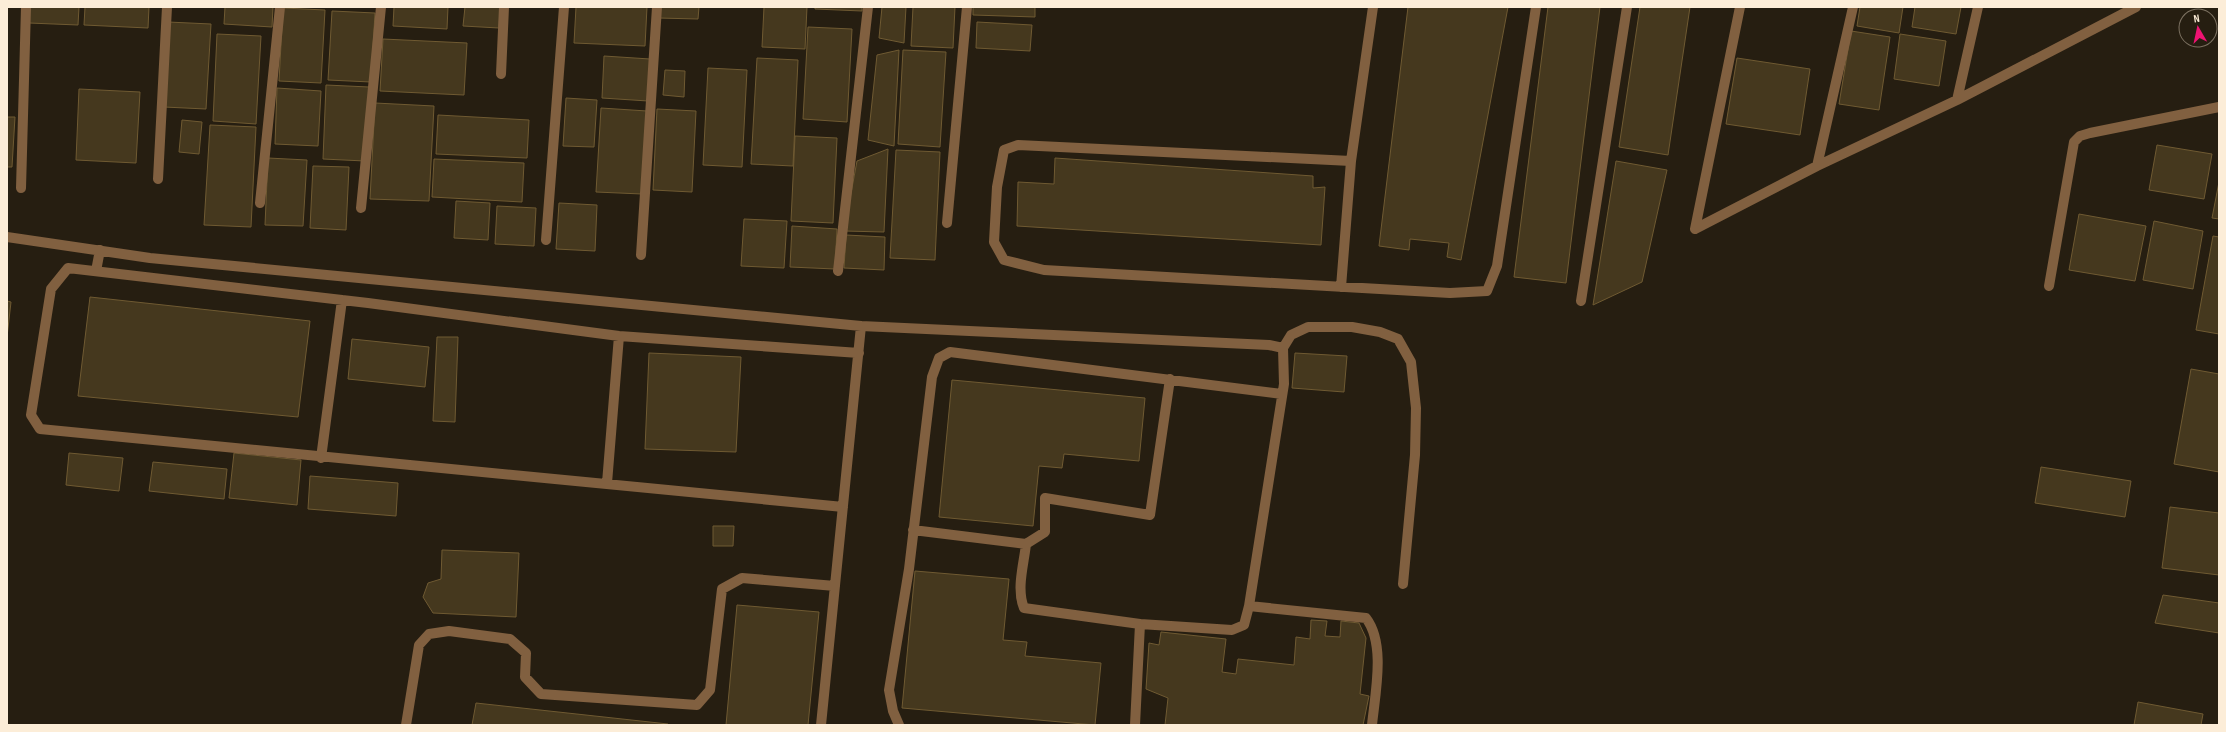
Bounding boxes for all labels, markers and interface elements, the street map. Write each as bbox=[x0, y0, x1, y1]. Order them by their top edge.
north arrow bbox=[2178, 8, 2218, 48]
text: N bbox=[2193, 12, 2201, 25]

